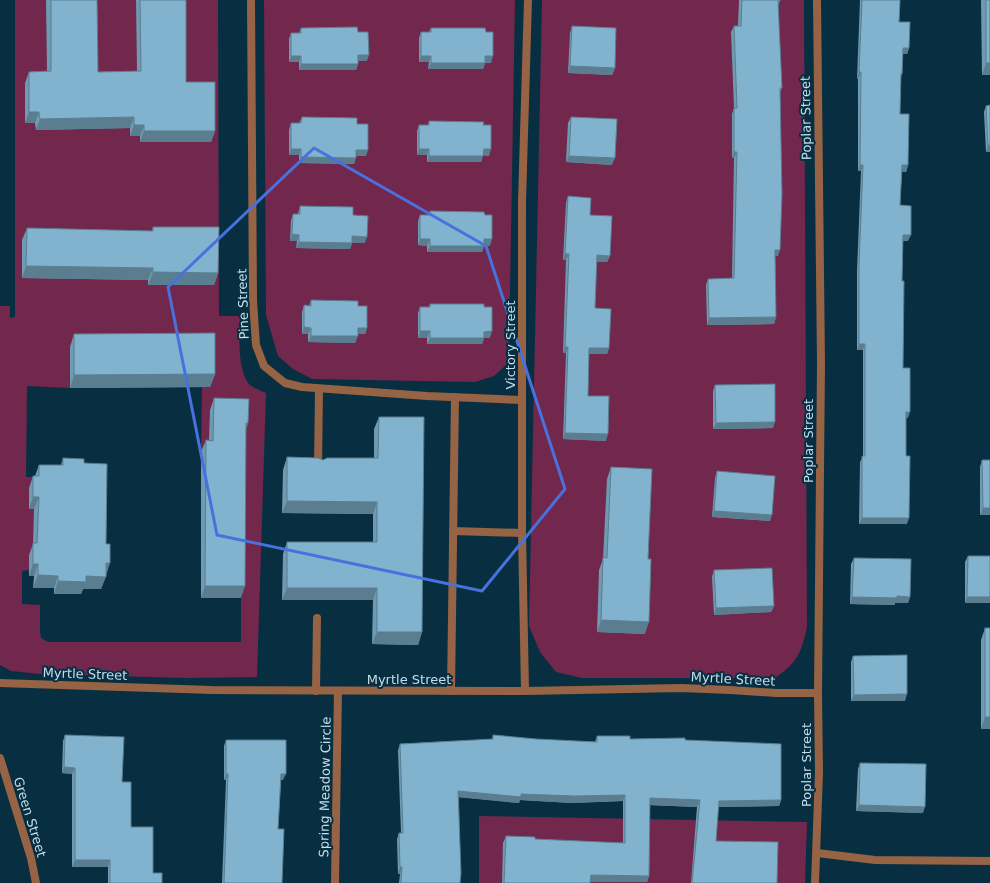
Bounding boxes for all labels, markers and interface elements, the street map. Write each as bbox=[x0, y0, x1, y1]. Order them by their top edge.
street label: Poplar Street bbox=[798, 76, 814, 160]
street label: Pine Street bbox=[234, 268, 252, 340]
street label: Victory Street bbox=[503, 300, 518, 390]
street label: Poplar Street bbox=[801, 399, 816, 483]
street label: Myrtle Street bbox=[42, 665, 128, 683]
street label: Myrtle Street bbox=[690, 669, 776, 689]
street label: Myrtle Street bbox=[367, 672, 451, 687]
street label: Spring Meadow Circle bbox=[316, 717, 334, 857]
street label: Poplar Street bbox=[799, 723, 814, 807]
street label: Green Street bbox=[11, 775, 49, 859]

